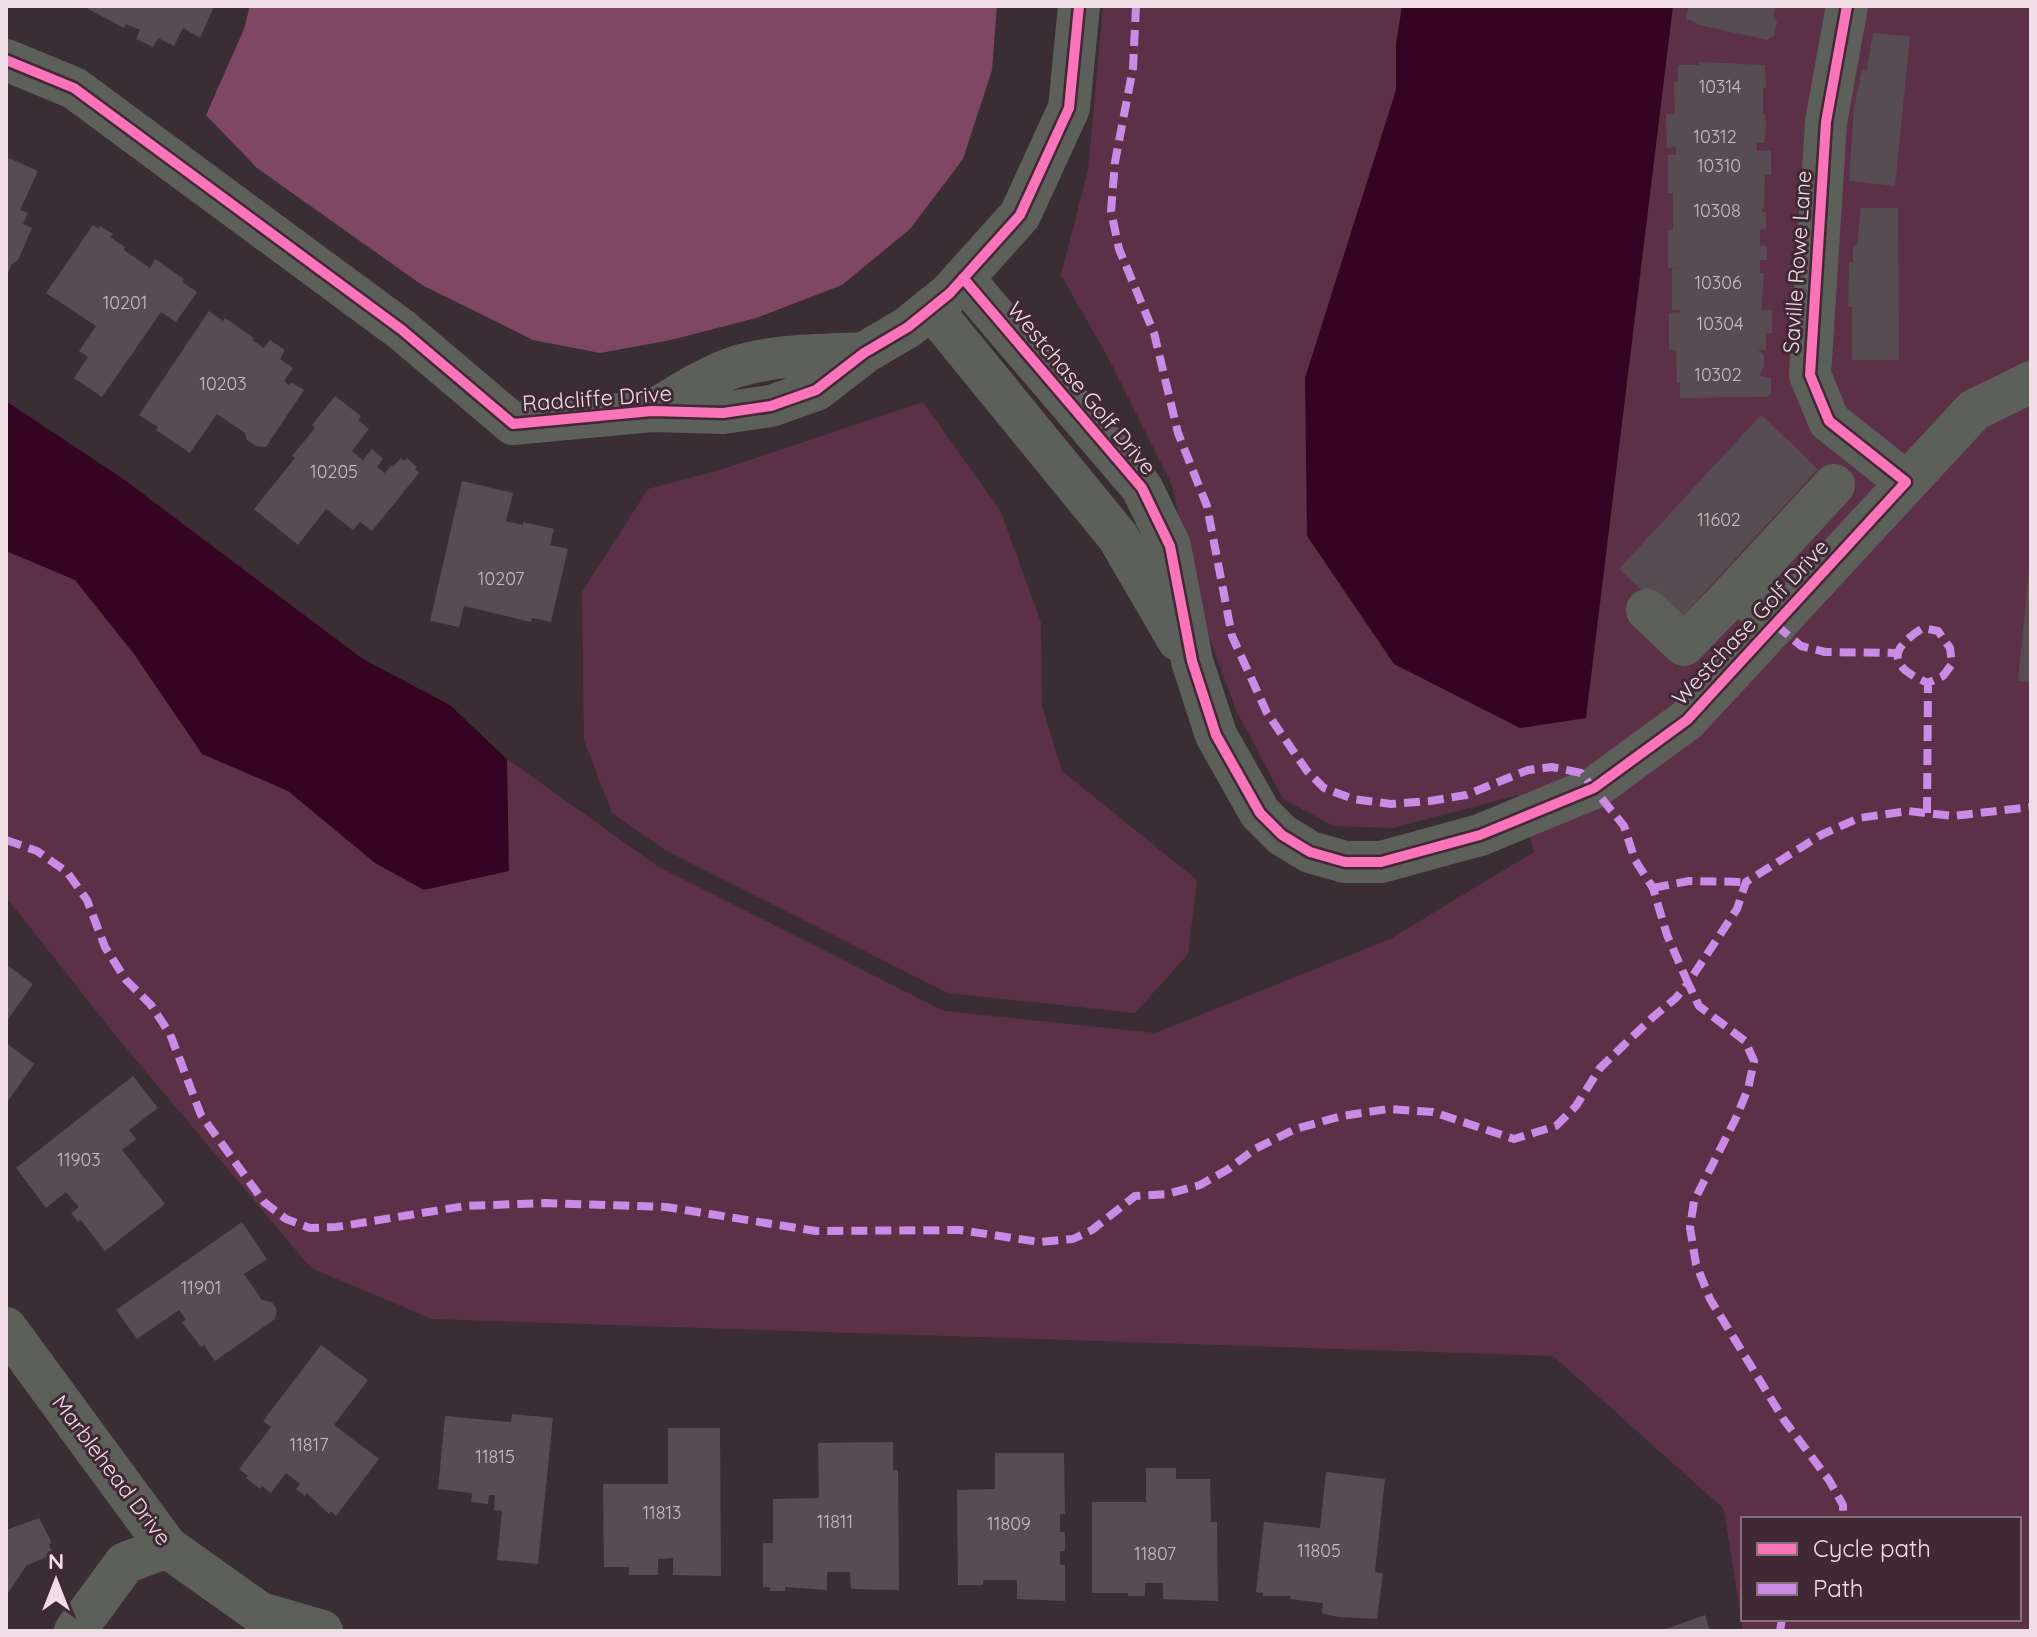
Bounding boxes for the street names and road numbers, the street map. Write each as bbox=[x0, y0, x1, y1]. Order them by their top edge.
street label: Saville Rowe Lane bbox=[1777, 170, 1817, 354]
street label: Westchase Golf Drive bbox=[1001, 296, 1163, 480]
street label: Radcliffe Drive bbox=[521, 379, 673, 417]
street label: Westchase Golf Drive bbox=[1666, 533, 1834, 711]
street label: Marblehead Drive bbox=[46, 1389, 178, 1551]

